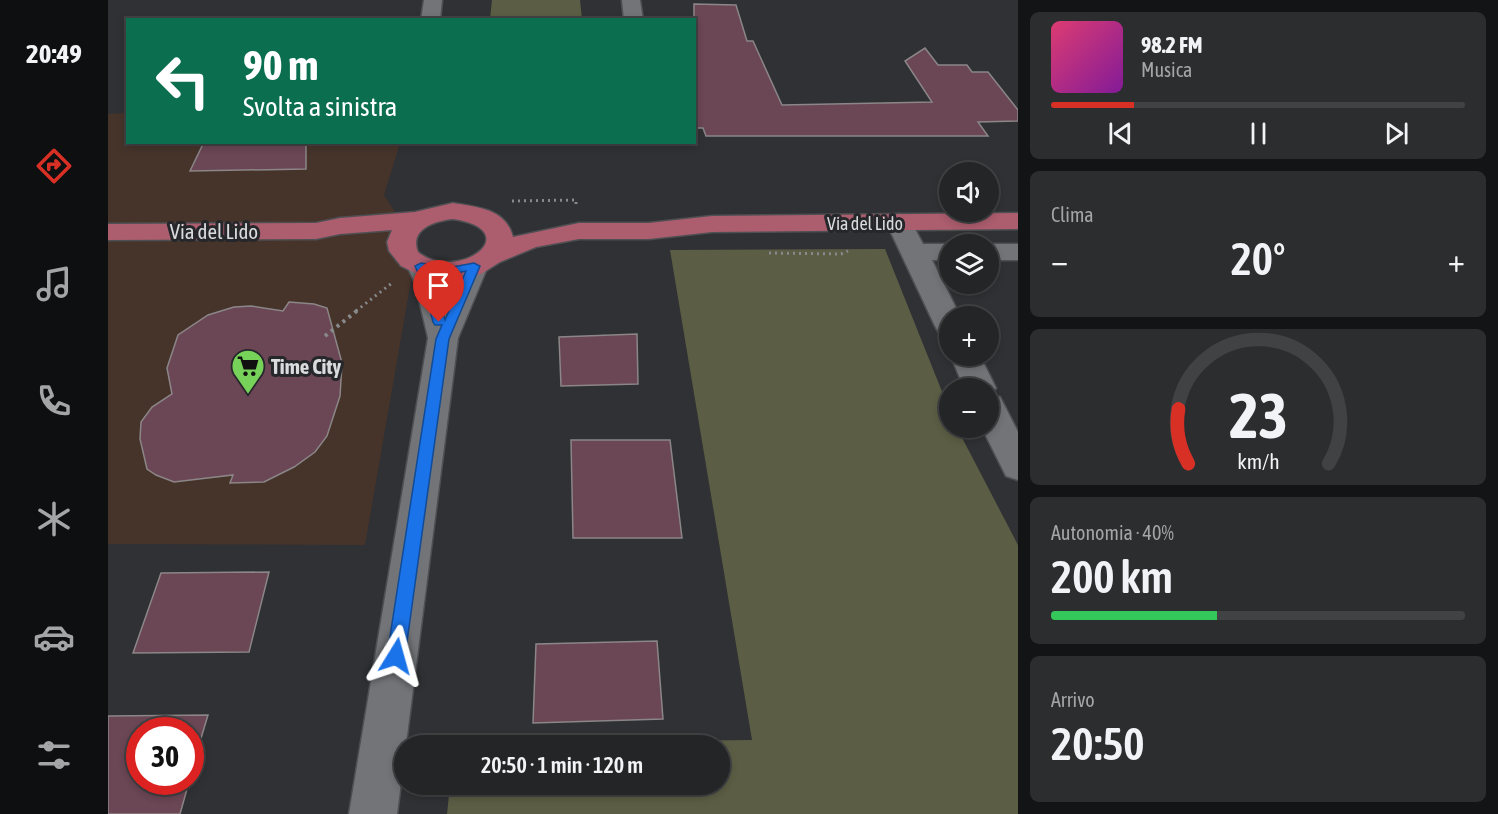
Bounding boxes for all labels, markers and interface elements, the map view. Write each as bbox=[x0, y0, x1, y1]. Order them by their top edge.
text: 98.2 FM bbox=[1141, 32, 1203, 58]
text: 20:49 bbox=[26, 38, 82, 69]
text: 90 m bbox=[243, 41, 318, 89]
icon: left bbox=[144, 42, 222, 120]
text: Musica bbox=[1141, 58, 1192, 81]
text: Svolta a sinistra bbox=[243, 91, 397, 122]
icon: previous bbox=[1104, 117, 1137, 150]
icon: pause bbox=[1242, 117, 1275, 150]
icon: next bbox=[1380, 117, 1413, 150]
icon: directions bbox=[33, 145, 75, 187]
map controls bbox=[939, 162, 999, 438]
button: sound bbox=[939, 162, 999, 222]
text: Clima bbox=[1051, 203, 1094, 226]
street label: Via del Lido bbox=[827, 213, 903, 234]
street label: Via del Lido bbox=[170, 219, 258, 243]
text: 20° bbox=[1231, 233, 1285, 285]
button: layers bbox=[939, 234, 999, 294]
text: − bbox=[1051, 241, 1068, 279]
text: + bbox=[1448, 241, 1465, 279]
pin bbox=[413, 260, 464, 322]
icon: music bbox=[33, 263, 75, 305]
icon: arrive bbox=[422, 269, 455, 302]
button: + bbox=[939, 306, 999, 366]
supermarket icon: Time City bbox=[230, 348, 266, 395]
place label: Time City bbox=[271, 354, 341, 378]
button: − bbox=[939, 378, 999, 438]
icon: phone bbox=[33, 380, 75, 422]
text: 23 bbox=[1229, 380, 1287, 451]
text: km/h bbox=[1237, 449, 1279, 474]
icon: climate bbox=[33, 498, 75, 540]
text: Autonomia · 40% bbox=[1051, 521, 1174, 544]
text: 200 km bbox=[1051, 551, 1173, 603]
icon: car bbox=[33, 616, 75, 658]
position arrow bbox=[364, 624, 428, 688]
text: Arrivo bbox=[1051, 688, 1095, 711]
speed limit sign: 30 bbox=[126, 717, 204, 795]
text: 20:50 bbox=[1051, 718, 1145, 770]
icon: filters bbox=[33, 734, 75, 776]
text: 20:50 · 1 min · 120 m bbox=[481, 752, 643, 778]

